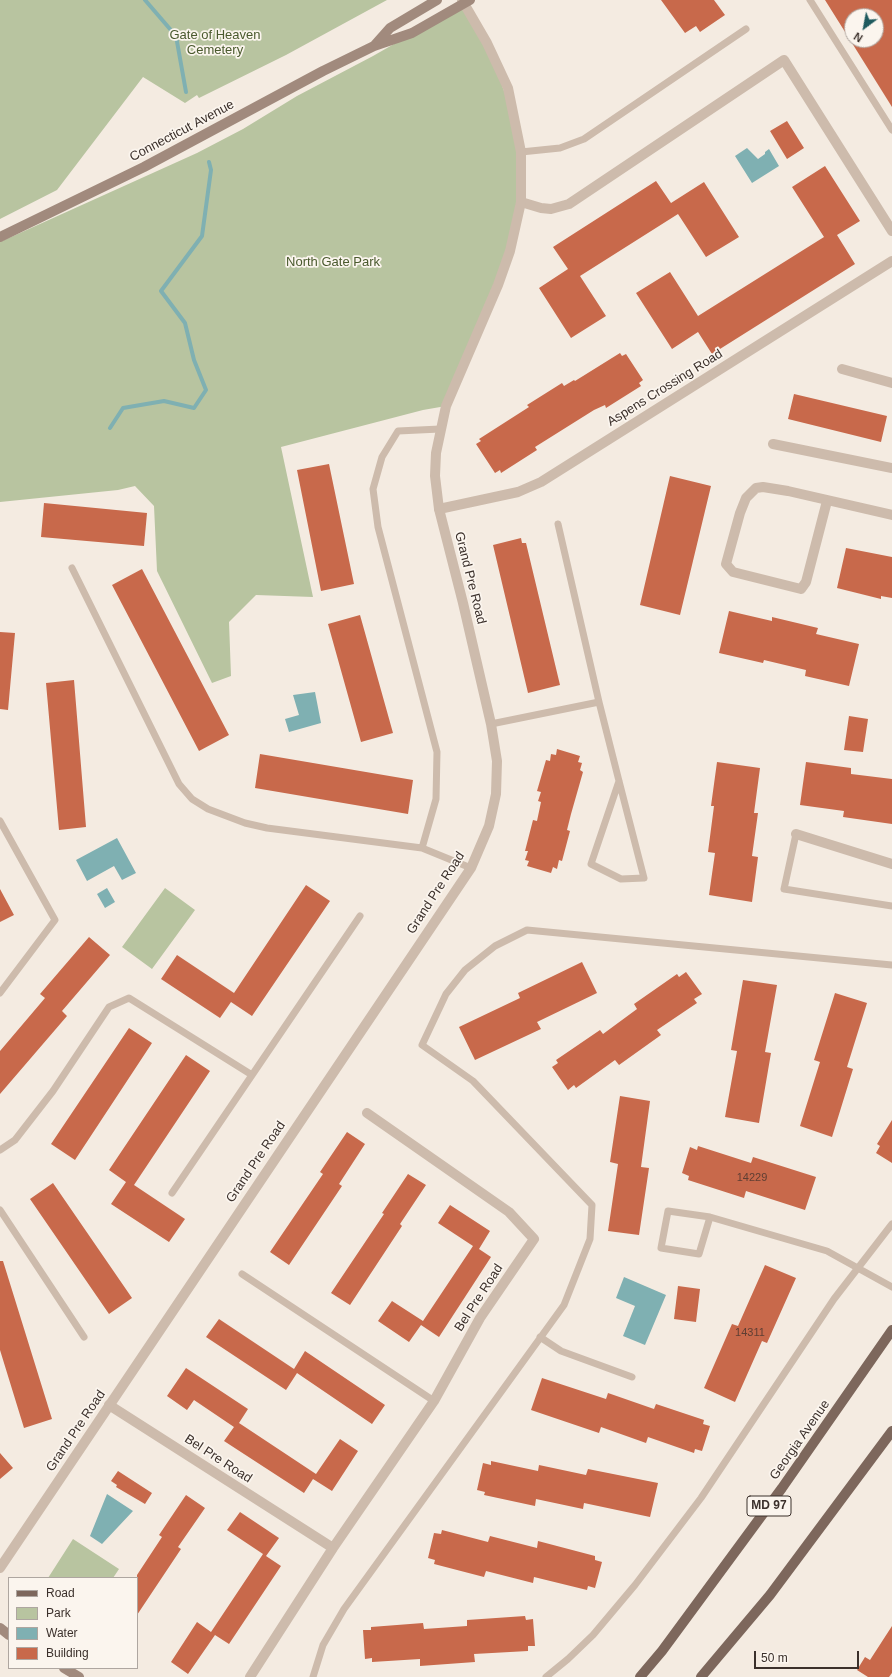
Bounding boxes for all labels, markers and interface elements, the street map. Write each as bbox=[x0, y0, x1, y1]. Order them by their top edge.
north arrow bbox=[844, 8, 884, 48]
park label: Gate of Heaven Cemetery bbox=[169, 27, 261, 58]
text: N bbox=[852, 30, 865, 45]
street label: Connecticut Avenue bbox=[127, 97, 237, 165]
park label: North Gate Park bbox=[286, 254, 380, 270]
street label: Aspens Crossing Road bbox=[604, 346, 726, 430]
street label: Grand Pre Road bbox=[451, 530, 489, 626]
street label: Grand Pre Road bbox=[404, 849, 468, 937]
street label: Grand Pre Road bbox=[223, 1118, 289, 1206]
house number: 14229 bbox=[737, 1171, 767, 1185]
street label: Bel Pre Road bbox=[451, 1261, 507, 1335]
house number: 14311 bbox=[735, 1326, 765, 1340]
street label: Grand Pre Road bbox=[43, 1387, 109, 1475]
street label: Georgia Avenue bbox=[767, 1397, 833, 1483]
street label: Bel Pre Road bbox=[181, 1431, 255, 1487]
road number: MD 97 bbox=[747, 1496, 791, 1516]
legend bbox=[8, 1577, 138, 1669]
text: Road bbox=[46, 1586, 75, 1600]
text: Park bbox=[46, 1606, 71, 1620]
text: Water bbox=[46, 1626, 78, 1640]
scale bar bbox=[756, 1643, 861, 1669]
text: Building bbox=[46, 1646, 89, 1660]
text: 50 m bbox=[761, 1651, 788, 1665]

